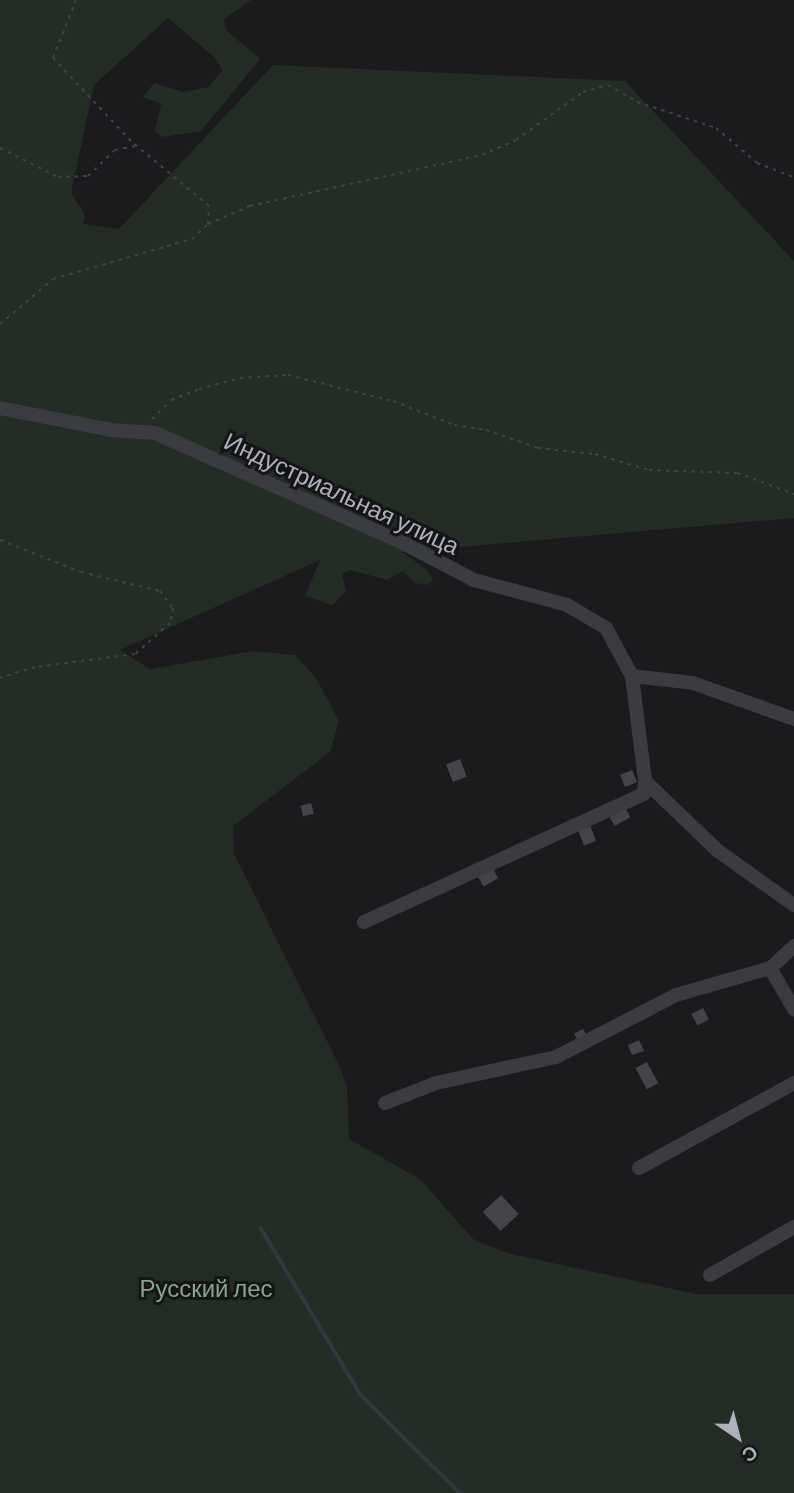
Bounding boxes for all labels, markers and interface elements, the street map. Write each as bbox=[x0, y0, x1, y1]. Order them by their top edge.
street label: Индустриальная улица bbox=[220, 426, 464, 560]
park label: Русский лес bbox=[139, 1274, 273, 1302]
north arrow bbox=[703, 1402, 773, 1472]
text: С bbox=[738, 1441, 763, 1468]

